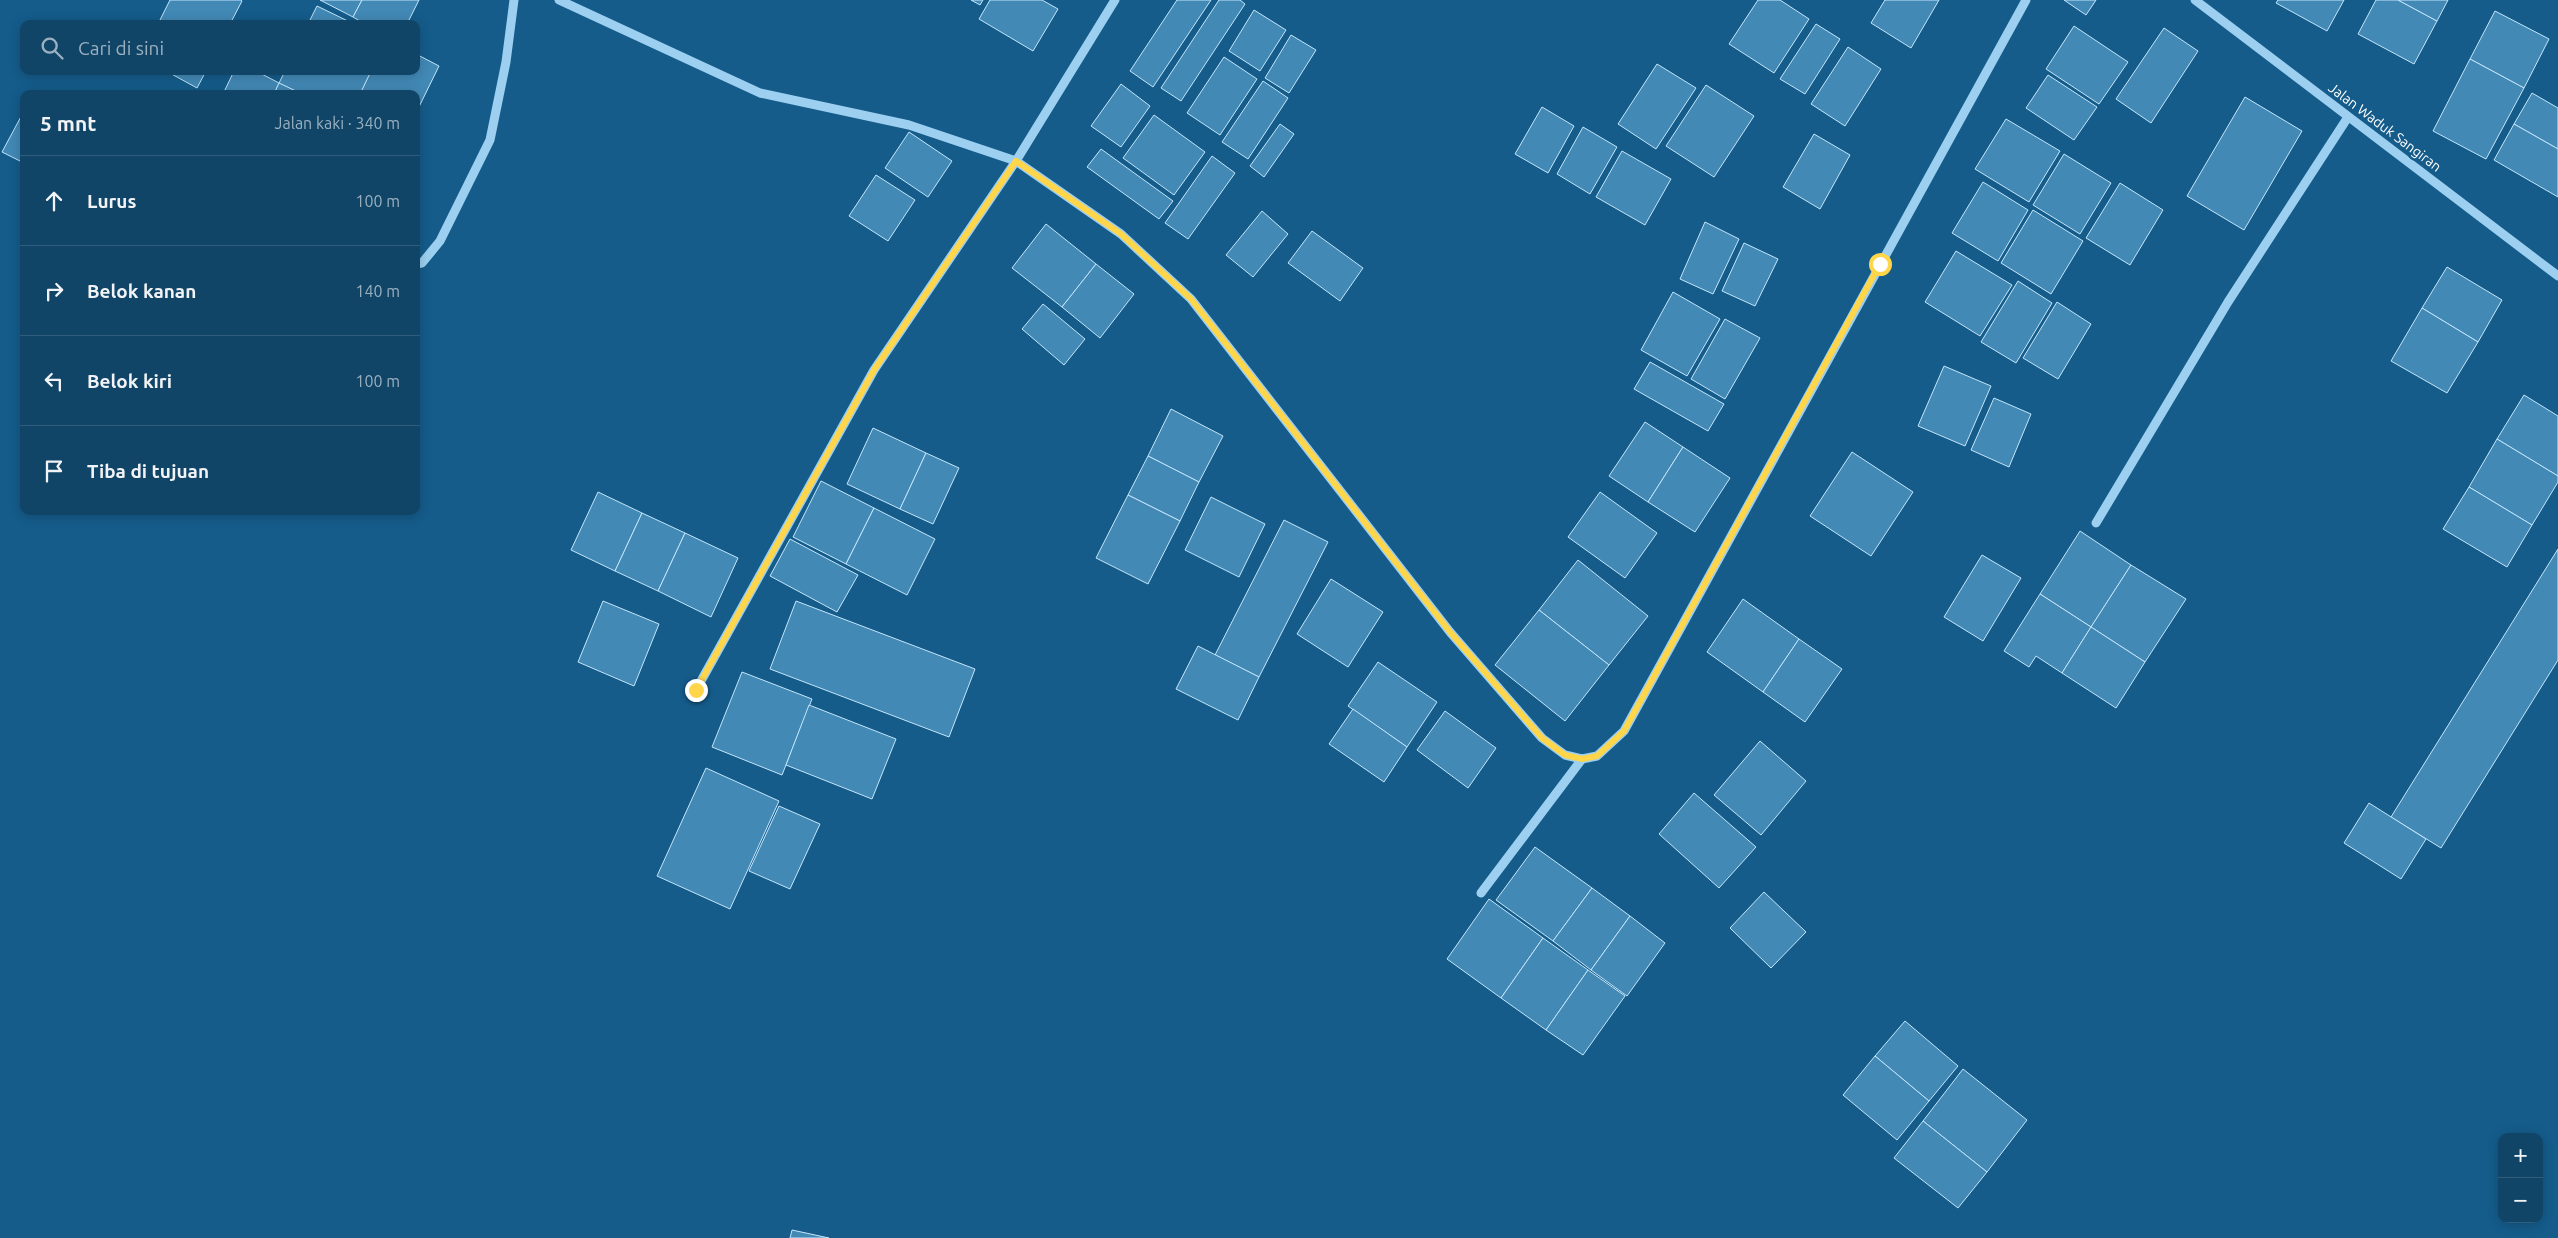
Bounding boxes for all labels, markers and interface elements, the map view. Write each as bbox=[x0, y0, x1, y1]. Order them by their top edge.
search box bbox=[20, 20, 420, 75]
icon: search bbox=[38, 34, 66, 62]
text: Cari di sini bbox=[78, 37, 164, 59]
street label: Jalan Waduk Sangiran bbox=[2325, 79, 2445, 175]
text: 5 mnt bbox=[40, 111, 96, 135]
text: Jalan kaki · 340 m bbox=[275, 114, 400, 132]
icon: ahead bbox=[40, 187, 68, 215]
text: Lurus bbox=[87, 190, 136, 212]
text: 100 m bbox=[355, 192, 400, 210]
route start bbox=[1869, 253, 1892, 276]
icon: right bbox=[40, 277, 68, 305]
text: Belok kanan bbox=[87, 280, 196, 302]
text: 140 m bbox=[355, 282, 400, 300]
icon: left bbox=[40, 367, 68, 395]
text: Belok kiri bbox=[87, 370, 172, 392]
text: 100 m bbox=[355, 372, 400, 390]
icon: arrive bbox=[40, 457, 68, 485]
text: Tiba di tujuan bbox=[87, 460, 209, 482]
route end bbox=[685, 679, 708, 702]
map controls bbox=[2498, 1133, 2543, 1223]
button: + bbox=[2498, 1133, 2543, 1178]
button: − bbox=[2498, 1178, 2543, 1223]

